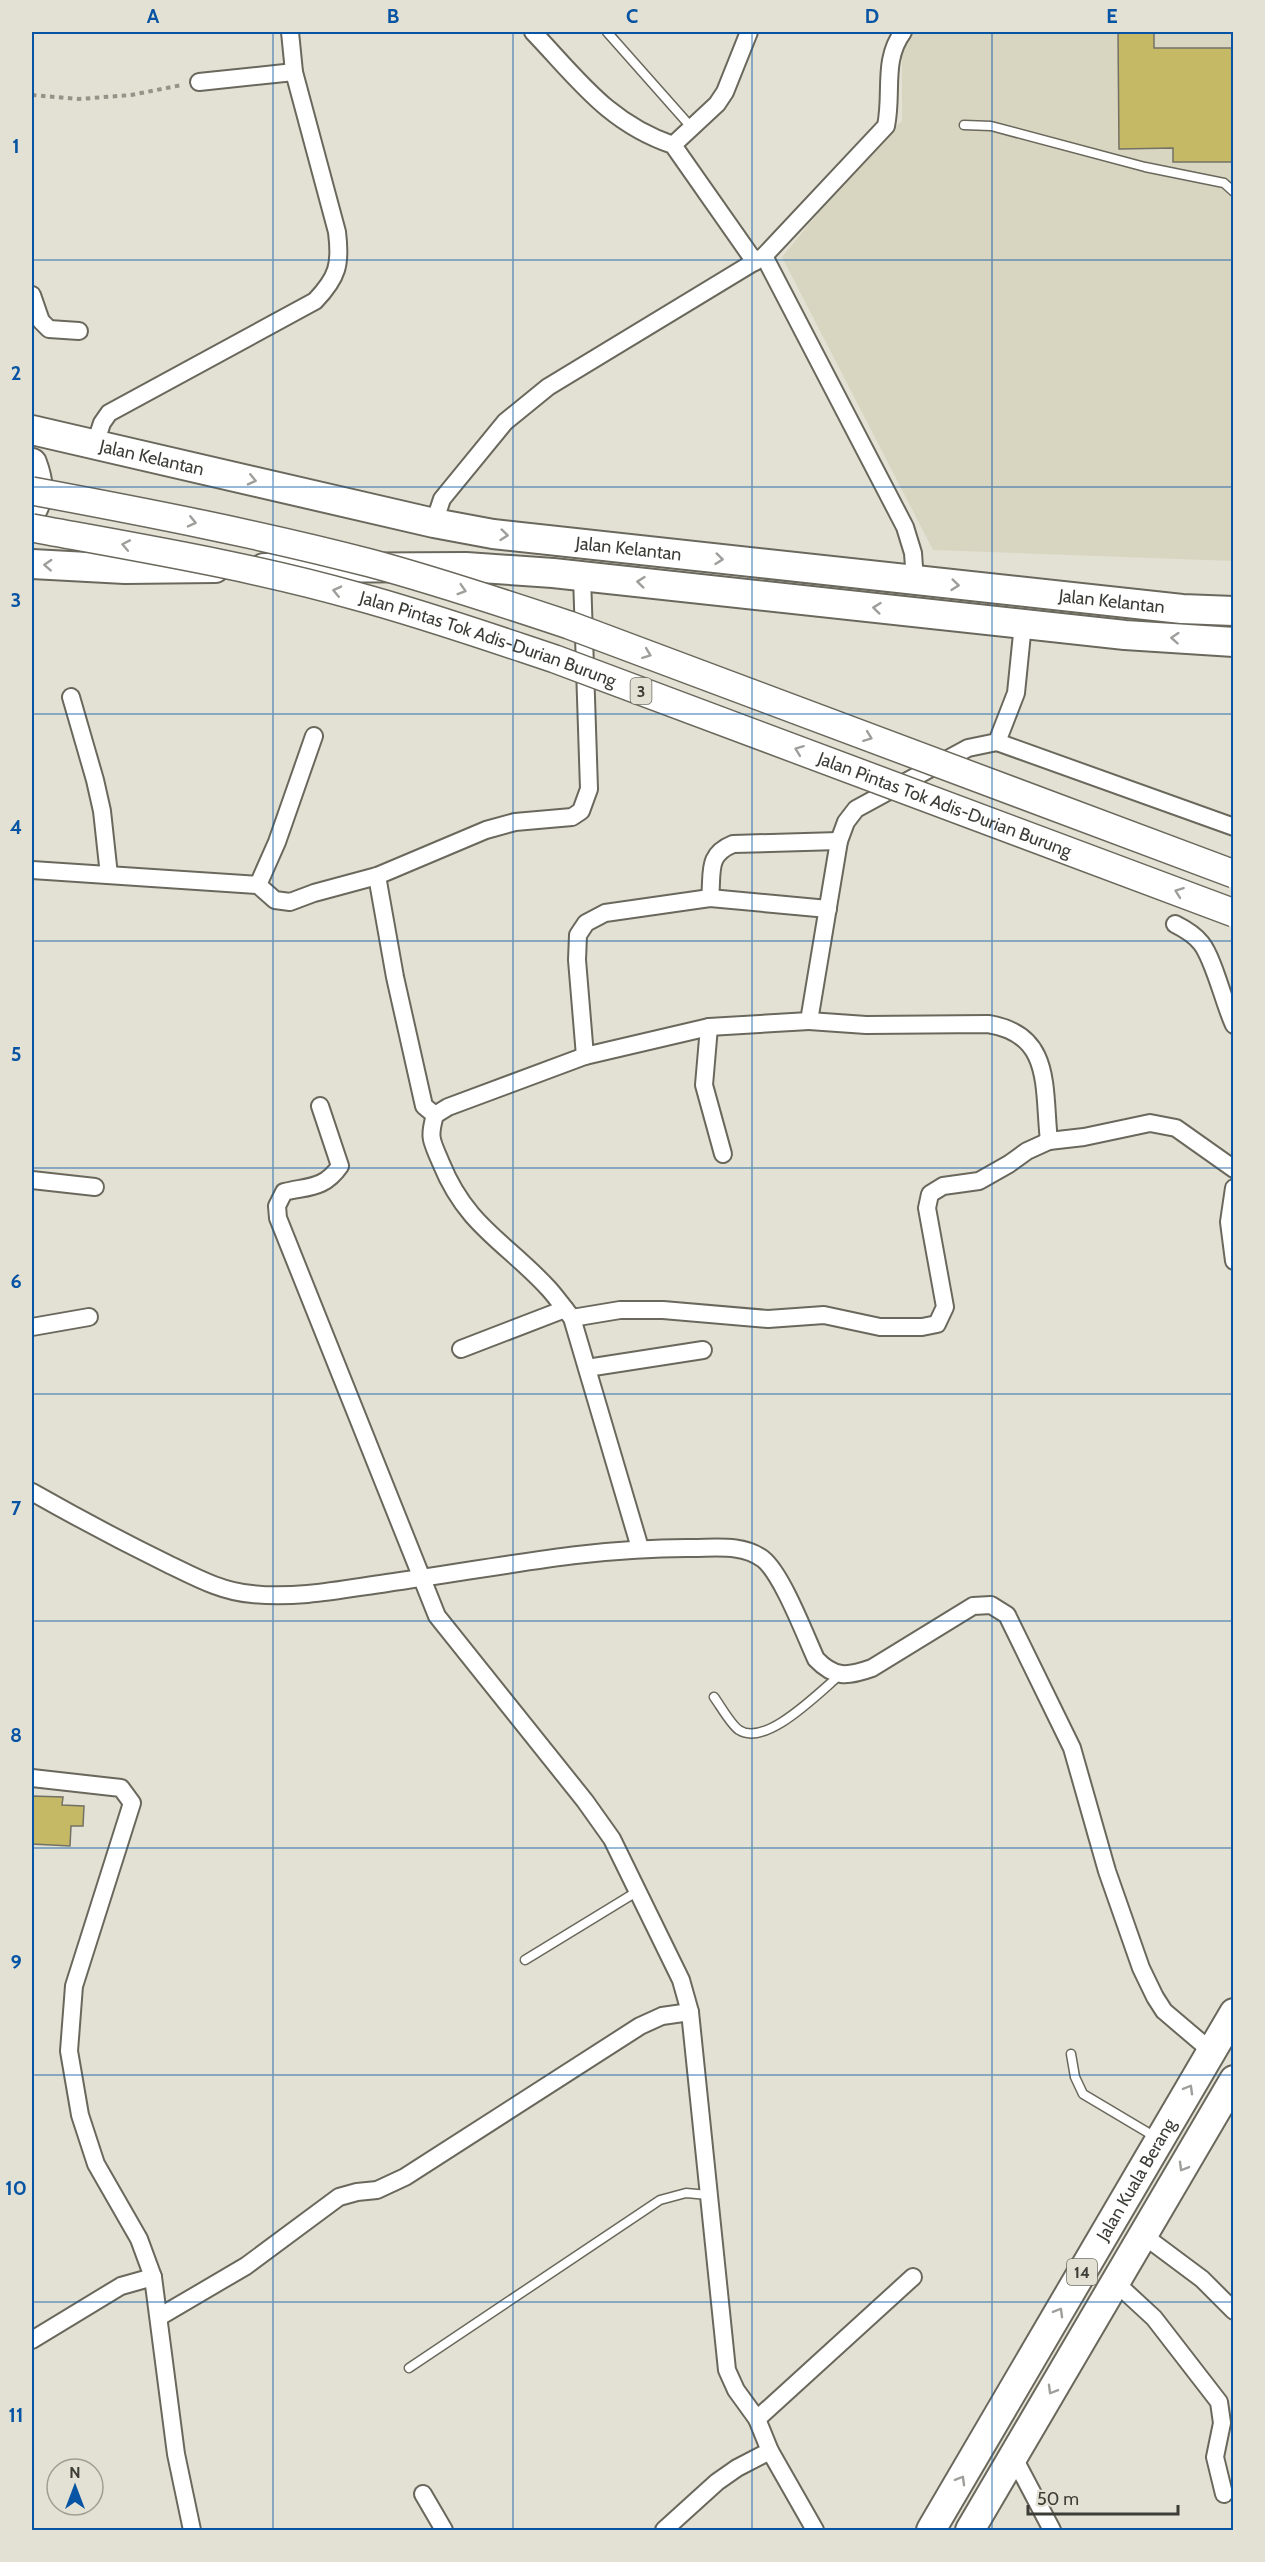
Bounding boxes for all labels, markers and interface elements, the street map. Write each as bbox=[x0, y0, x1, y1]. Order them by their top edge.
text: A bbox=[147, 4, 160, 28]
text: B bbox=[387, 4, 399, 28]
text: C bbox=[626, 4, 638, 28]
text: D bbox=[865, 4, 879, 28]
text: E bbox=[1106, 4, 1118, 28]
text: 1 bbox=[12, 134, 20, 158]
text: 2 bbox=[11, 361, 21, 385]
street label: Jalan Kelantan bbox=[97, 435, 206, 480]
one-way arrow bbox=[247, 473, 257, 486]
one-way arrow bbox=[187, 515, 197, 528]
one-way arrow bbox=[500, 528, 509, 541]
street label: Jalan Kelantan bbox=[573, 532, 683, 565]
one-way arrow bbox=[122, 539, 132, 552]
one-way arrow bbox=[714, 552, 724, 565]
one-way arrow bbox=[43, 559, 52, 572]
one-way arrow bbox=[637, 576, 646, 589]
one-way arrow bbox=[950, 578, 959, 591]
one-way arrow bbox=[456, 583, 467, 595]
street label: Jalan Kelantan bbox=[1057, 585, 1166, 618]
one-way arrow bbox=[332, 586, 342, 599]
street label: Jalan Pintas Tok Adis-Durian Burung bbox=[356, 586, 620, 692]
text: 3 bbox=[11, 588, 21, 612]
one-way arrow bbox=[872, 602, 881, 615]
one-way arrow bbox=[1171, 632, 1180, 645]
one-way arrow bbox=[640, 647, 651, 659]
road number: 3 bbox=[630, 678, 652, 704]
one-way arrow bbox=[863, 730, 873, 743]
one-way arrow bbox=[795, 745, 806, 757]
street label: Jalan Pintas Tok Adis-Durian Burung bbox=[814, 747, 1076, 863]
text: 4 bbox=[10, 815, 22, 839]
one-way arrow bbox=[1174, 887, 1184, 900]
text: 5 bbox=[11, 1042, 21, 1066]
text: 6 bbox=[10, 1269, 22, 1293]
text: 7 bbox=[11, 1496, 22, 1520]
text: 8 bbox=[10, 1723, 22, 1747]
text: 9 bbox=[10, 1950, 22, 1974]
one-way arrow bbox=[1182, 2085, 1193, 2095]
street label: Jalan Kuala Berang bbox=[1091, 2114, 1181, 2246]
one-way arrow bbox=[1178, 2161, 1190, 2171]
text: 10 bbox=[5, 2176, 27, 2200]
road number: 14 bbox=[1067, 2259, 1097, 2285]
one-way arrow bbox=[1052, 2308, 1063, 2318]
one-way arrow bbox=[1048, 2383, 1059, 2394]
text: 11 bbox=[9, 2403, 23, 2427]
north arrow bbox=[45, 2457, 105, 2517]
text: N bbox=[69, 2463, 81, 2482]
one-way arrow bbox=[953, 2476, 965, 2486]
scale bar bbox=[1028, 2478, 1178, 2516]
text: 50 m bbox=[1037, 2488, 1079, 2510]

